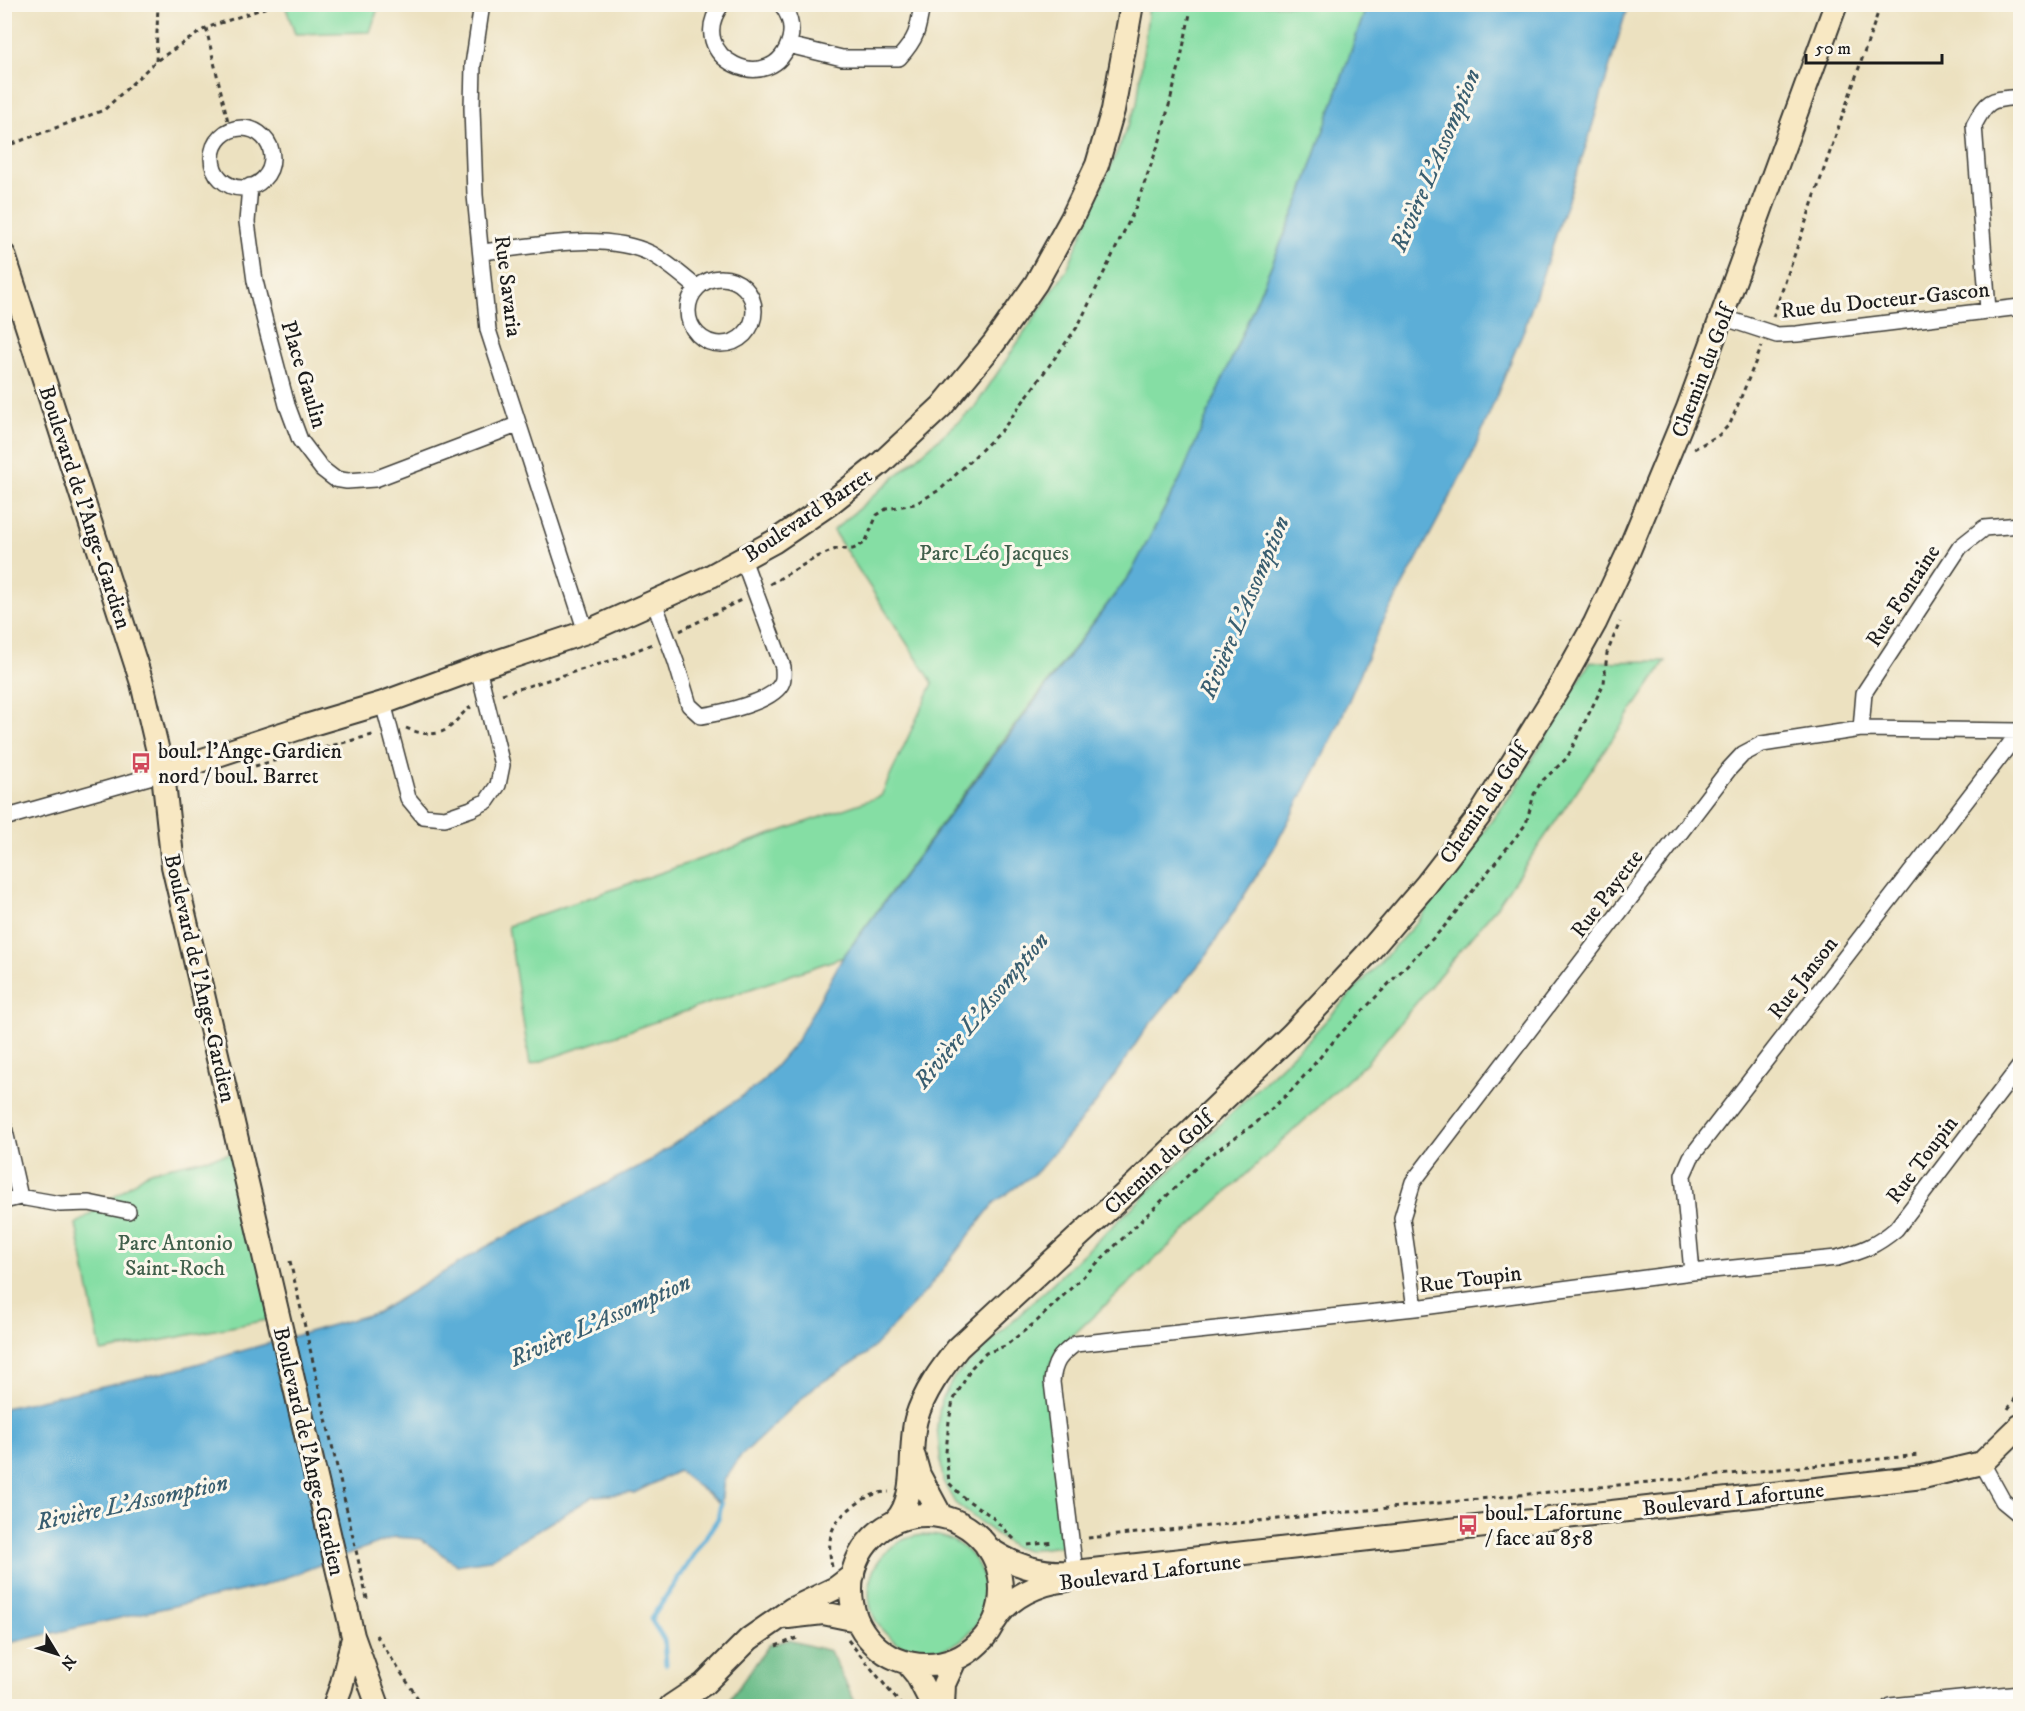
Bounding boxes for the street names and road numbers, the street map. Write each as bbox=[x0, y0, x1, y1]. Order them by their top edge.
street label: Rue Savaria bbox=[488, 234, 527, 339]
street label: Rue du Docteur-Gascon bbox=[1780, 276, 1991, 325]
street label: Chemin du Golf bbox=[1666, 298, 1742, 442]
street label: Place Gaulin bbox=[274, 317, 333, 432]
street label: Boulevard de l'Ange-Gardien bbox=[32, 382, 137, 633]
street label: Boulevard Barret bbox=[738, 462, 877, 568]
street label: Rue Fontaine bbox=[1860, 540, 1946, 652]
street label: Chemin du Golf bbox=[1434, 735, 1537, 869]
street label: Rue Payette bbox=[1565, 844, 1649, 943]
street label: Boulevard de l'Ange-Gardien bbox=[158, 851, 241, 1106]
street label: Rue Janson bbox=[1762, 931, 1844, 1025]
street label: Chemin du Golf bbox=[1099, 1103, 1222, 1221]
street label: Rue Toupin bbox=[1880, 1110, 1964, 1209]
street label: Rue Toupin bbox=[1417, 1260, 1523, 1299]
street label: Boulevard de l'Ange-Gardien bbox=[267, 1324, 350, 1579]
street label: Boulevard Lafortune bbox=[1641, 1477, 1825, 1522]
street label: Boulevard Lafortune bbox=[1058, 1548, 1243, 1597]

